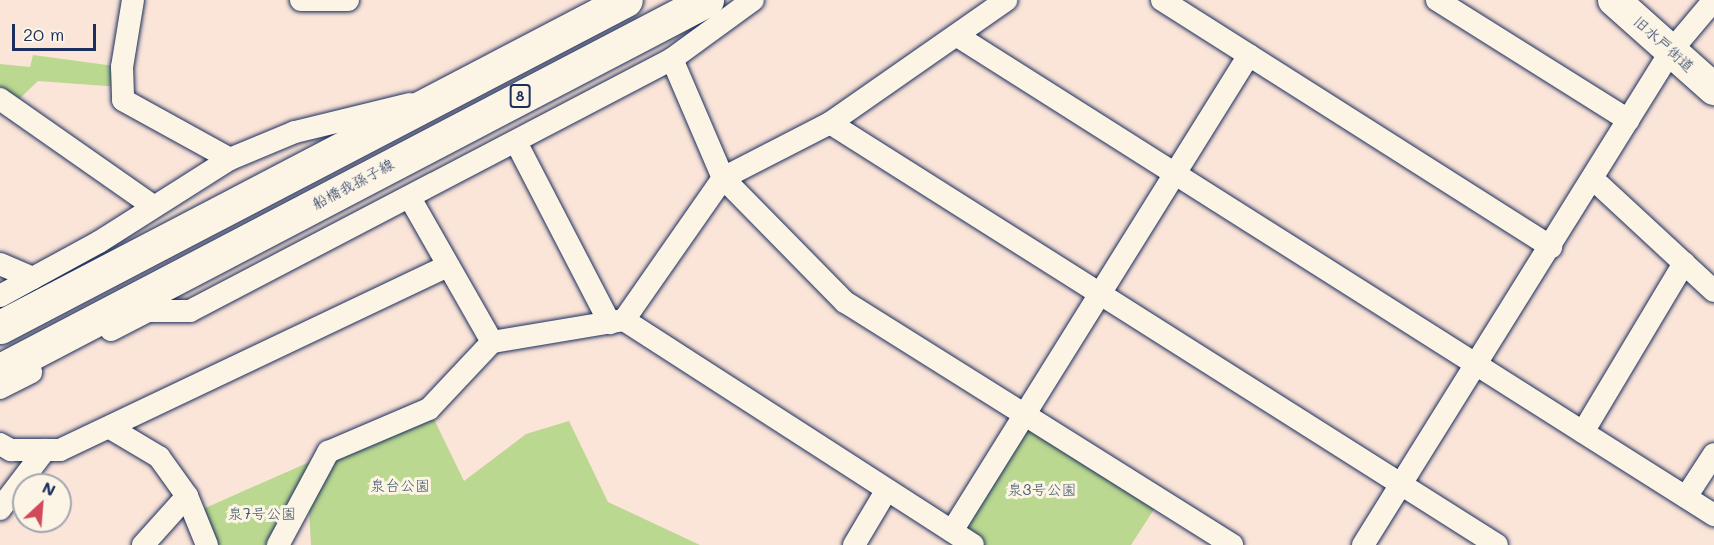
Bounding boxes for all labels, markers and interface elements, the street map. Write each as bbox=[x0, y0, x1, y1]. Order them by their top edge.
scale bar bbox=[15, 12, 99, 50]
street label: 旧水戸街道 bbox=[1630, 12, 1698, 76]
text: 20 m bbox=[23, 22, 64, 46]
road number: 8 bbox=[510, 85, 530, 107]
street label: 船橋我孫子線 bbox=[309, 155, 397, 213]
north arrow bbox=[12, 473, 72, 533]
text: N bbox=[39, 476, 59, 500]
park label: 泉台公園 bbox=[370, 477, 430, 495]
park label: 泉3号公園 bbox=[1008, 481, 1076, 499]
park label: 泉7号公園 bbox=[228, 505, 296, 523]

